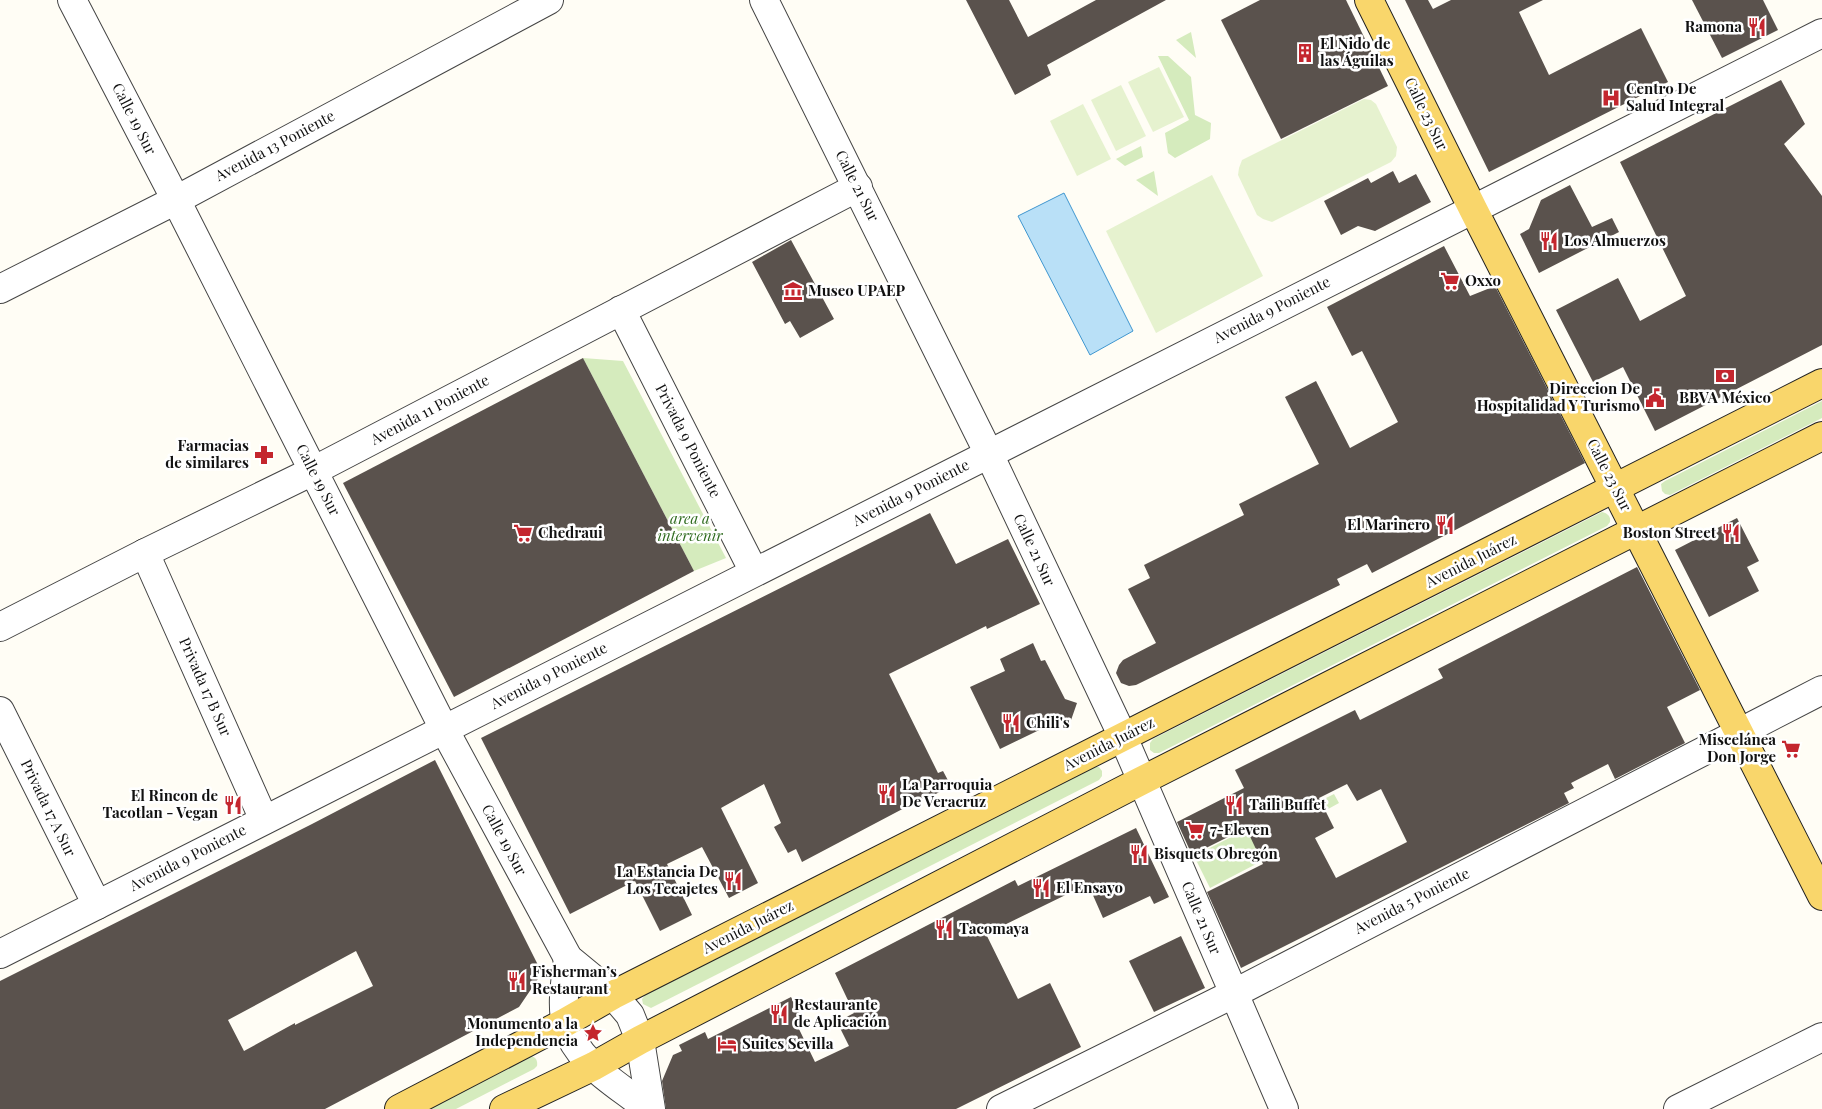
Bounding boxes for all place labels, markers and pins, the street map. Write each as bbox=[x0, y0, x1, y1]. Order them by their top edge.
place label: Ramona bbox=[1685, 16, 1742, 36]
restaurant icon: Ramona bbox=[1746, 16, 1768, 38]
place label: El Nido de las Águilas bbox=[1320, 33, 1394, 70]
building icon: El Nido de las Águilas bbox=[1294, 42, 1316, 64]
place label: Centro De Salud Integral bbox=[1626, 78, 1724, 115]
hospital icon: Centro De Salud Integral bbox=[1600, 87, 1622, 109]
restaurant icon: Los Almuerzos bbox=[1538, 230, 1560, 252]
place label: Los Almuerzos bbox=[1564, 230, 1666, 250]
supermarket icon: Oxxo bbox=[1439, 270, 1461, 292]
place label: Oxxo bbox=[1465, 270, 1501, 290]
museum icon: Museo UPAEP bbox=[782, 280, 804, 302]
place label: Museo UPAEP bbox=[808, 280, 906, 300]
bank icon: BBVA México bbox=[1714, 365, 1736, 387]
place label: Direccion De Hospitalidad Y Turismo bbox=[1477, 378, 1640, 415]
public building icon: Direccion De Hospitalidad Y Turismo bbox=[1644, 387, 1666, 409]
place label: BBVA México bbox=[1679, 387, 1771, 407]
place label: Farmacias de similares bbox=[165, 435, 249, 472]
pharmacy icon: Farmacias de similares bbox=[253, 444, 275, 466]
place label: El Marinero bbox=[1347, 514, 1430, 534]
restaurant icon: El Marinero bbox=[1434, 514, 1456, 536]
supermarket icon: Chedraui bbox=[512, 522, 534, 544]
place label: Chedraui bbox=[538, 522, 603, 542]
place label: Boston Street bbox=[1623, 522, 1717, 542]
restaurant icon: Boston Street bbox=[1720, 522, 1742, 544]
restaurant icon: Chili's bbox=[1000, 712, 1022, 734]
place label: Chili's bbox=[1026, 712, 1070, 732]
place label: Miscelánea Don Jorge bbox=[1698, 729, 1776, 766]
supermarket icon: Miscelánea Don Jorge bbox=[1780, 738, 1802, 760]
place label: La Parroquia De Veracruz bbox=[902, 774, 992, 811]
restaurant icon: La Parroquia De Veracruz bbox=[876, 783, 898, 805]
place label: El Rincon de Tacotlan - Vegan bbox=[102, 785, 219, 822]
restaurant icon: El Rincon de Tacotlan - Vegan bbox=[222, 794, 244, 816]
restaurant icon: Taili Buffet bbox=[1223, 794, 1245, 816]
place label: Taili Buffet bbox=[1249, 794, 1327, 814]
supermarket icon: 7-Eleven bbox=[1184, 819, 1206, 841]
place label: 7-Eleven bbox=[1210, 819, 1270, 839]
restaurant icon: Bisquets Obregón bbox=[1128, 843, 1150, 865]
place label: Bisquets Obregón bbox=[1154, 843, 1278, 863]
place label: La Estancia De Los Tecajetes bbox=[616, 861, 718, 898]
restaurant icon: La Estancia De Los Tecajetes bbox=[722, 870, 744, 892]
restaurant icon: El Ensayo bbox=[1030, 877, 1052, 899]
place label: El Ensayo bbox=[1056, 877, 1123, 897]
restaurant icon: Tacomaya bbox=[933, 918, 955, 940]
place label: Tacomaya bbox=[959, 918, 1029, 938]
place label: Fisherman’s Restaurant bbox=[532, 961, 617, 998]
restaurant icon: Fisherman’s Restaurant bbox=[506, 970, 528, 992]
place label: Restaurante de Aplicación bbox=[794, 994, 888, 1031]
restaurant icon: Restaurante de Aplicación bbox=[768, 1003, 790, 1025]
place label: Monumento a la Independencia bbox=[467, 1013, 578, 1050]
place icon: Monumento a la Independencia bbox=[582, 1022, 604, 1044]
hotel icon: Suites Sevilla bbox=[716, 1033, 738, 1055]
place label: Suites Sevilla bbox=[742, 1033, 834, 1053]

